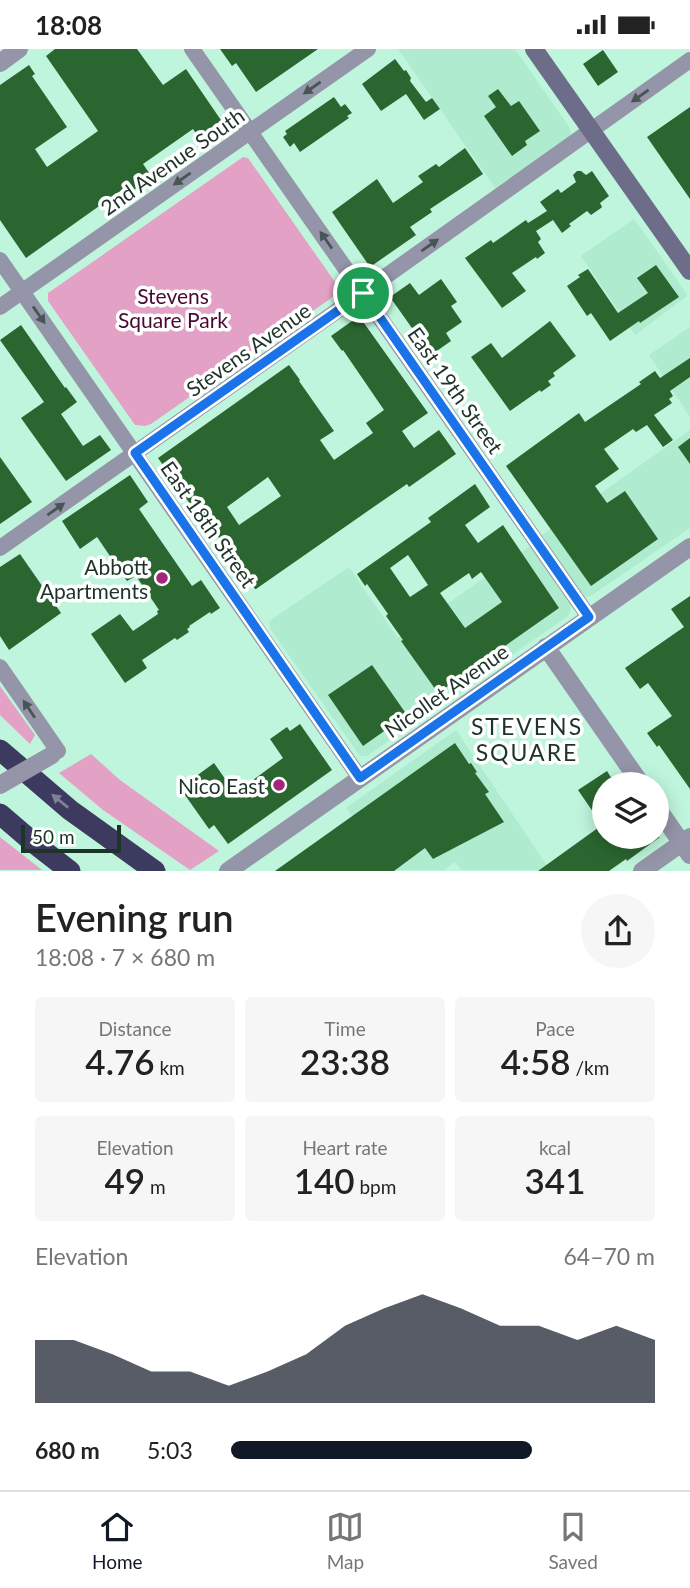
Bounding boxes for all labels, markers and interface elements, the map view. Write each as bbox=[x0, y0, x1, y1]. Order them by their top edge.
text: 18:08 bbox=[35, 9, 102, 41]
one-way arrow bbox=[303, 81, 321, 95]
one-way arrow bbox=[631, 89, 649, 103]
street label: 2nd Avenue South bbox=[95, 102, 249, 220]
one-way arrow bbox=[173, 172, 191, 186]
one-way arrow bbox=[319, 231, 333, 249]
one-way arrow bbox=[421, 238, 439, 252]
pin bbox=[333, 263, 393, 323]
icon: arrive bbox=[344, 274, 382, 312]
park label: Stevens Square Park bbox=[118, 283, 228, 332]
street label: Stevens Avenue bbox=[181, 297, 315, 401]
one-way arrow bbox=[32, 306, 45, 325]
street label: East 19th Street bbox=[403, 322, 509, 458]
street label: East 18th Street bbox=[156, 456, 262, 592]
one-way arrow bbox=[47, 502, 65, 516]
place label: Abbott Apartments bbox=[40, 554, 149, 603]
marker: Abbott Apartments bbox=[154, 570, 170, 586]
street label: Nicollet Avenue bbox=[379, 638, 513, 742]
one-way arrow bbox=[22, 700, 36, 718]
district label: STEVENS SQUARE bbox=[471, 712, 583, 766]
map controls bbox=[592, 772, 669, 849]
button: layers bbox=[592, 772, 669, 849]
place label: Nico East bbox=[178, 773, 265, 798]
marker: Nico East bbox=[271, 777, 287, 793]
one-way arrow bbox=[51, 794, 69, 809]
scale bar bbox=[21, 821, 121, 853]
text: 50 m bbox=[32, 825, 75, 848]
text: Evening run bbox=[35, 894, 234, 940]
button: share bbox=[581, 894, 655, 968]
text: 18:08 · 7 × 680 m bbox=[35, 943, 215, 971]
text: Distance bbox=[99, 1017, 171, 1040]
text: Time bbox=[324, 1017, 366, 1040]
text: Pace bbox=[535, 1017, 575, 1040]
text: 4.76 bbox=[85, 1040, 155, 1082]
text: 23:38 bbox=[300, 1040, 390, 1082]
text: 4:58 bbox=[501, 1040, 571, 1082]
text: km bbox=[155, 1056, 185, 1079]
text: /km bbox=[571, 1056, 609, 1079]
text: Elevation bbox=[96, 1136, 174, 1159]
text: Heart rate bbox=[302, 1136, 388, 1159]
text: kcal bbox=[539, 1136, 571, 1159]
text: 49 bbox=[104, 1159, 145, 1201]
text: 140 bbox=[294, 1159, 355, 1201]
text: 341 bbox=[525, 1159, 585, 1201]
text: m bbox=[145, 1175, 166, 1198]
text: bpm bbox=[355, 1175, 396, 1198]
text: Elevation bbox=[35, 1242, 128, 1270]
text: 64–70 m bbox=[563, 1242, 655, 1270]
text: 680 m bbox=[35, 1436, 100, 1464]
text: 5:03 bbox=[147, 1436, 193, 1464]
tab: Home bbox=[92, 1508, 143, 1573]
tab: Map bbox=[326, 1508, 364, 1573]
tab: Saved bbox=[548, 1508, 598, 1573]

